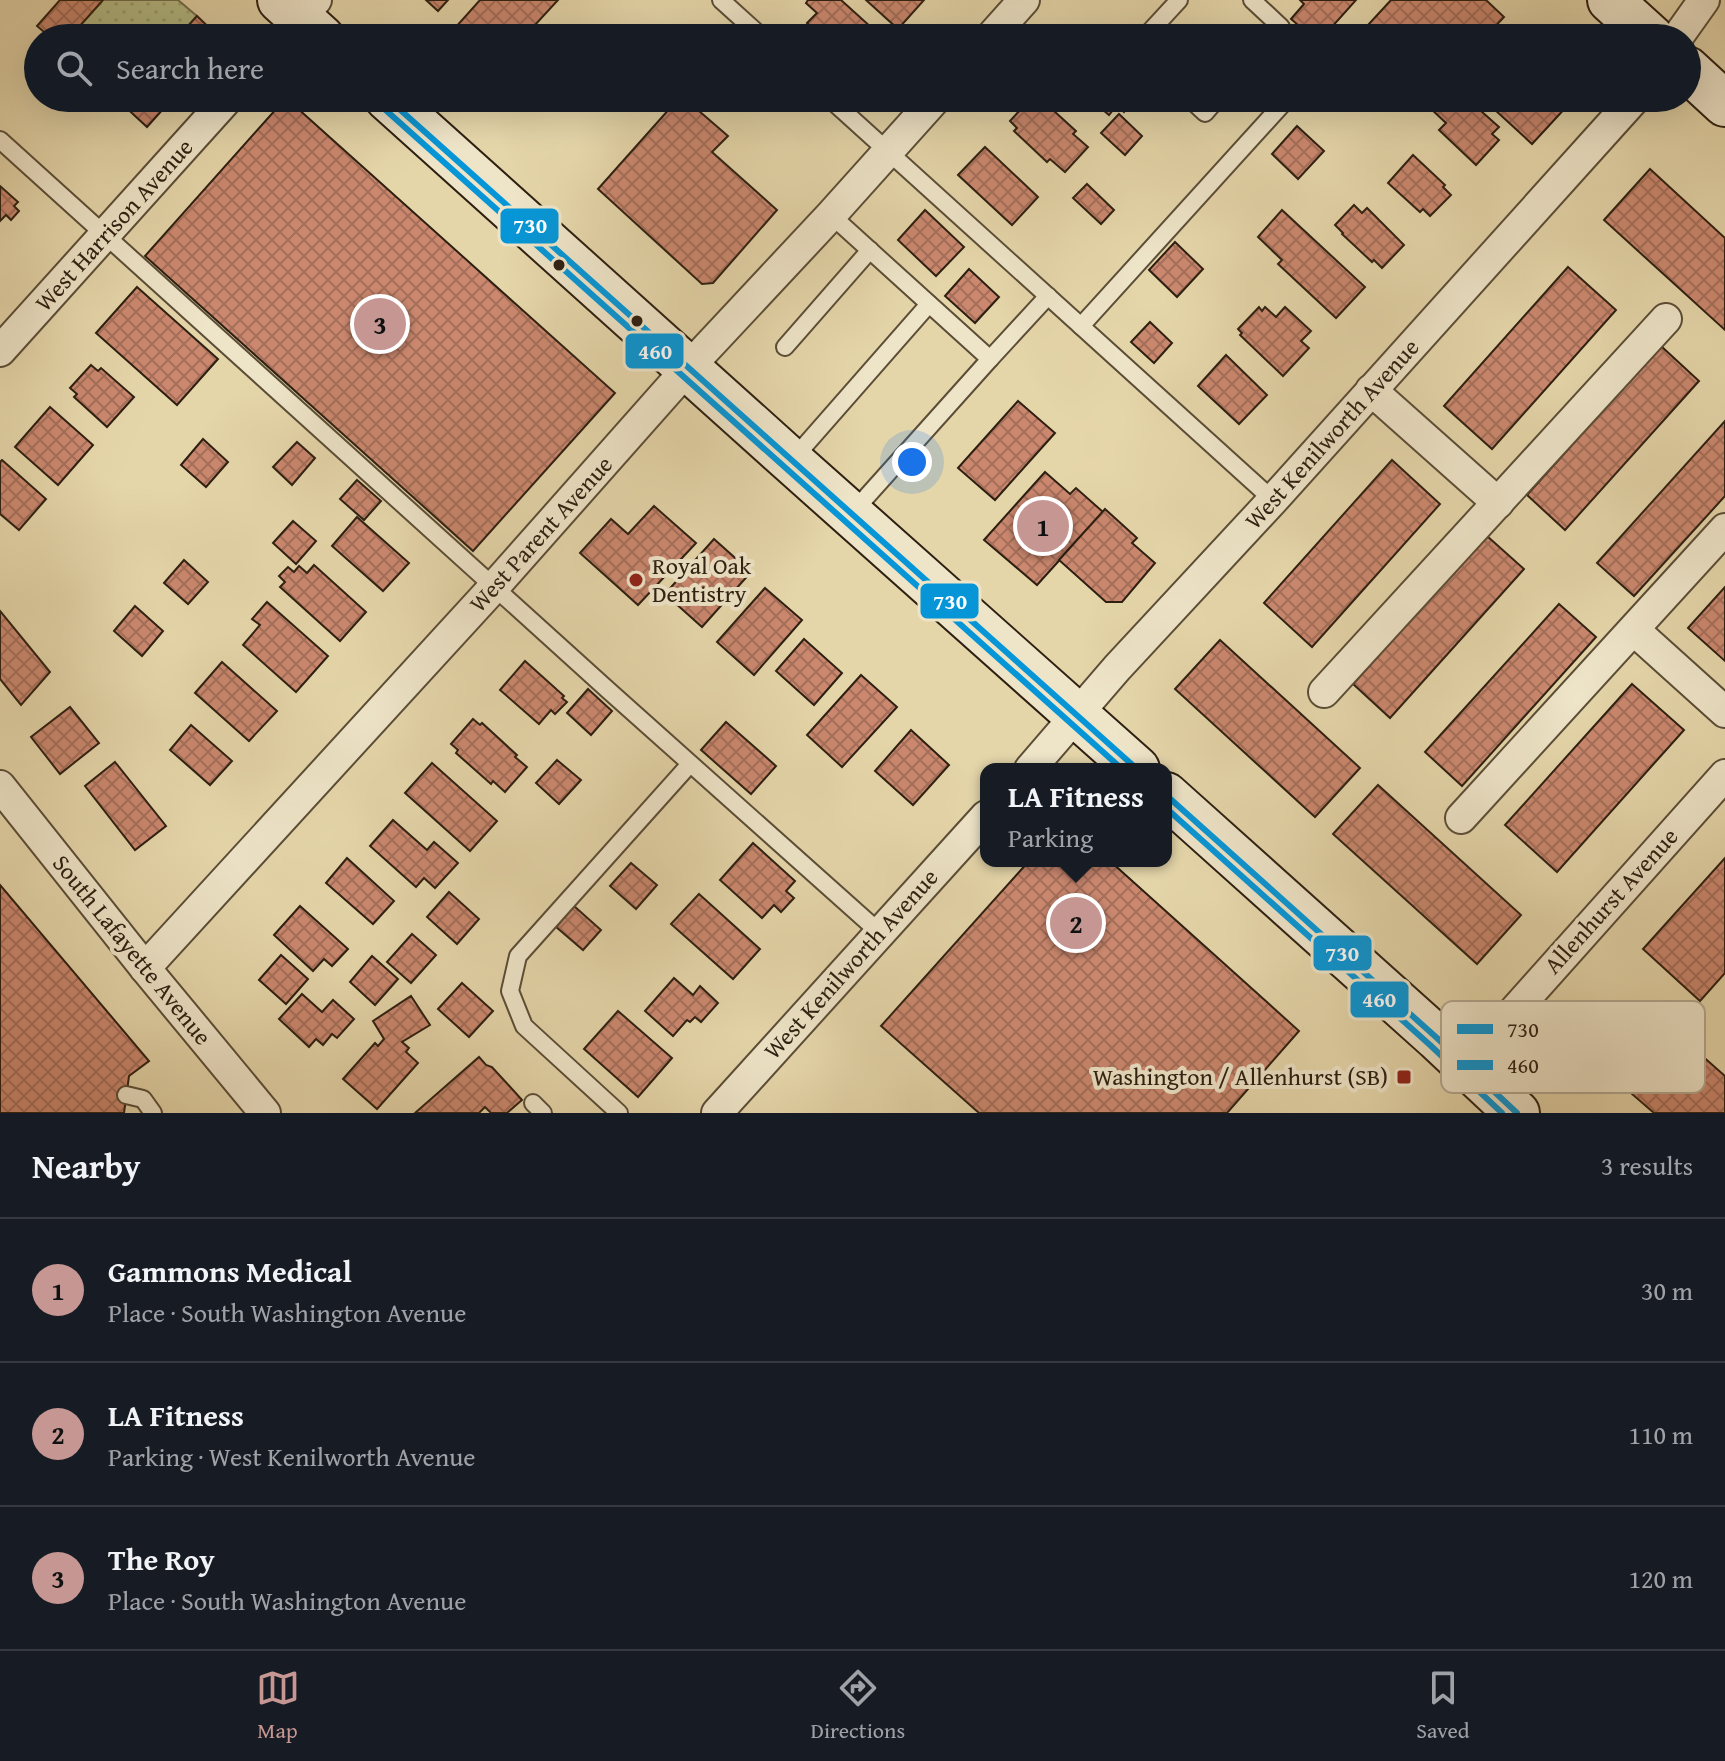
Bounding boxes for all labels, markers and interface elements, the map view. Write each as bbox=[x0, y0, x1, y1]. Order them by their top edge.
search box bbox=[24, 24, 1701, 112]
icon: search bbox=[52, 46, 96, 90]
text: Search here bbox=[116, 46, 264, 90]
street label: West Harrison Avenue bbox=[26, 130, 201, 319]
line badge: 730 bbox=[499, 207, 560, 245]
text: 730 bbox=[513, 209, 547, 241]
unlabelled marker bbox=[551, 257, 567, 273]
pin: 3 bbox=[354, 294, 406, 354]
unlabelled marker bbox=[629, 313, 645, 329]
street label: West Kenilworth Avenue bbox=[1236, 330, 1427, 537]
line badge: 460 bbox=[624, 332, 685, 370]
text: 460 bbox=[638, 335, 672, 367]
your location bbox=[892, 442, 932, 482]
street label: West Parent Avenue bbox=[461, 448, 621, 620]
pin: 1 bbox=[1017, 496, 1069, 556]
place label: Royal Oak Dentistry bbox=[652, 548, 752, 611]
marker: Royal Oak Dentistry bbox=[627, 571, 645, 589]
line badge: 730 bbox=[919, 582, 980, 620]
text: 730 bbox=[933, 585, 967, 617]
popup bbox=[980, 763, 1172, 867]
text: LA Fitness bbox=[1008, 774, 1144, 818]
text: Parking bbox=[1008, 818, 1093, 857]
street label: Allenhurst Avenue bbox=[1535, 820, 1686, 982]
street label: South Lafayette Avenue bbox=[44, 847, 220, 1052]
street label: West Kenilworth Avenue bbox=[755, 860, 946, 1067]
pin: 2 bbox=[1050, 893, 1102, 953]
line badge: 730 bbox=[1312, 934, 1373, 972]
text: 730 bbox=[1325, 937, 1359, 969]
line badge: 460 bbox=[1349, 980, 1410, 1019]
text: 460 bbox=[1362, 983, 1396, 1015]
legend bbox=[1441, 1001, 1705, 1093]
text: 730 bbox=[1507, 1013, 1539, 1045]
text: 460 bbox=[1507, 1049, 1539, 1081]
place label: Washington / Allenhurst (SB) bbox=[1093, 1059, 1388, 1094]
marker: Washington / Allenhurst (SB) bbox=[1395, 1068, 1413, 1086]
text: Nearby bbox=[32, 1141, 141, 1190]
text: 3 results bbox=[1601, 1146, 1693, 1185]
text: Gammons Medical bbox=[108, 1249, 352, 1293]
text: 1 bbox=[51, 1271, 65, 1310]
text: 30 m bbox=[1641, 1271, 1693, 1310]
text: Place · South Washington Avenue bbox=[108, 1293, 466, 1332]
text: LA Fitness bbox=[108, 1393, 244, 1437]
text: 2 bbox=[51, 1415, 65, 1454]
text: 110 m bbox=[1628, 1415, 1693, 1454]
text: Parking · West Kenilworth Avenue bbox=[108, 1437, 476, 1476]
text: The Roy bbox=[108, 1537, 215, 1581]
text: 3 bbox=[51, 1559, 65, 1598]
text: 120 m bbox=[1628, 1559, 1693, 1598]
text: Place · South Washington Avenue bbox=[108, 1581, 466, 1620]
tab: Map bbox=[256, 1666, 300, 1746]
tab: Directions bbox=[811, 1666, 905, 1746]
tab: Saved bbox=[1416, 1666, 1469, 1746]

